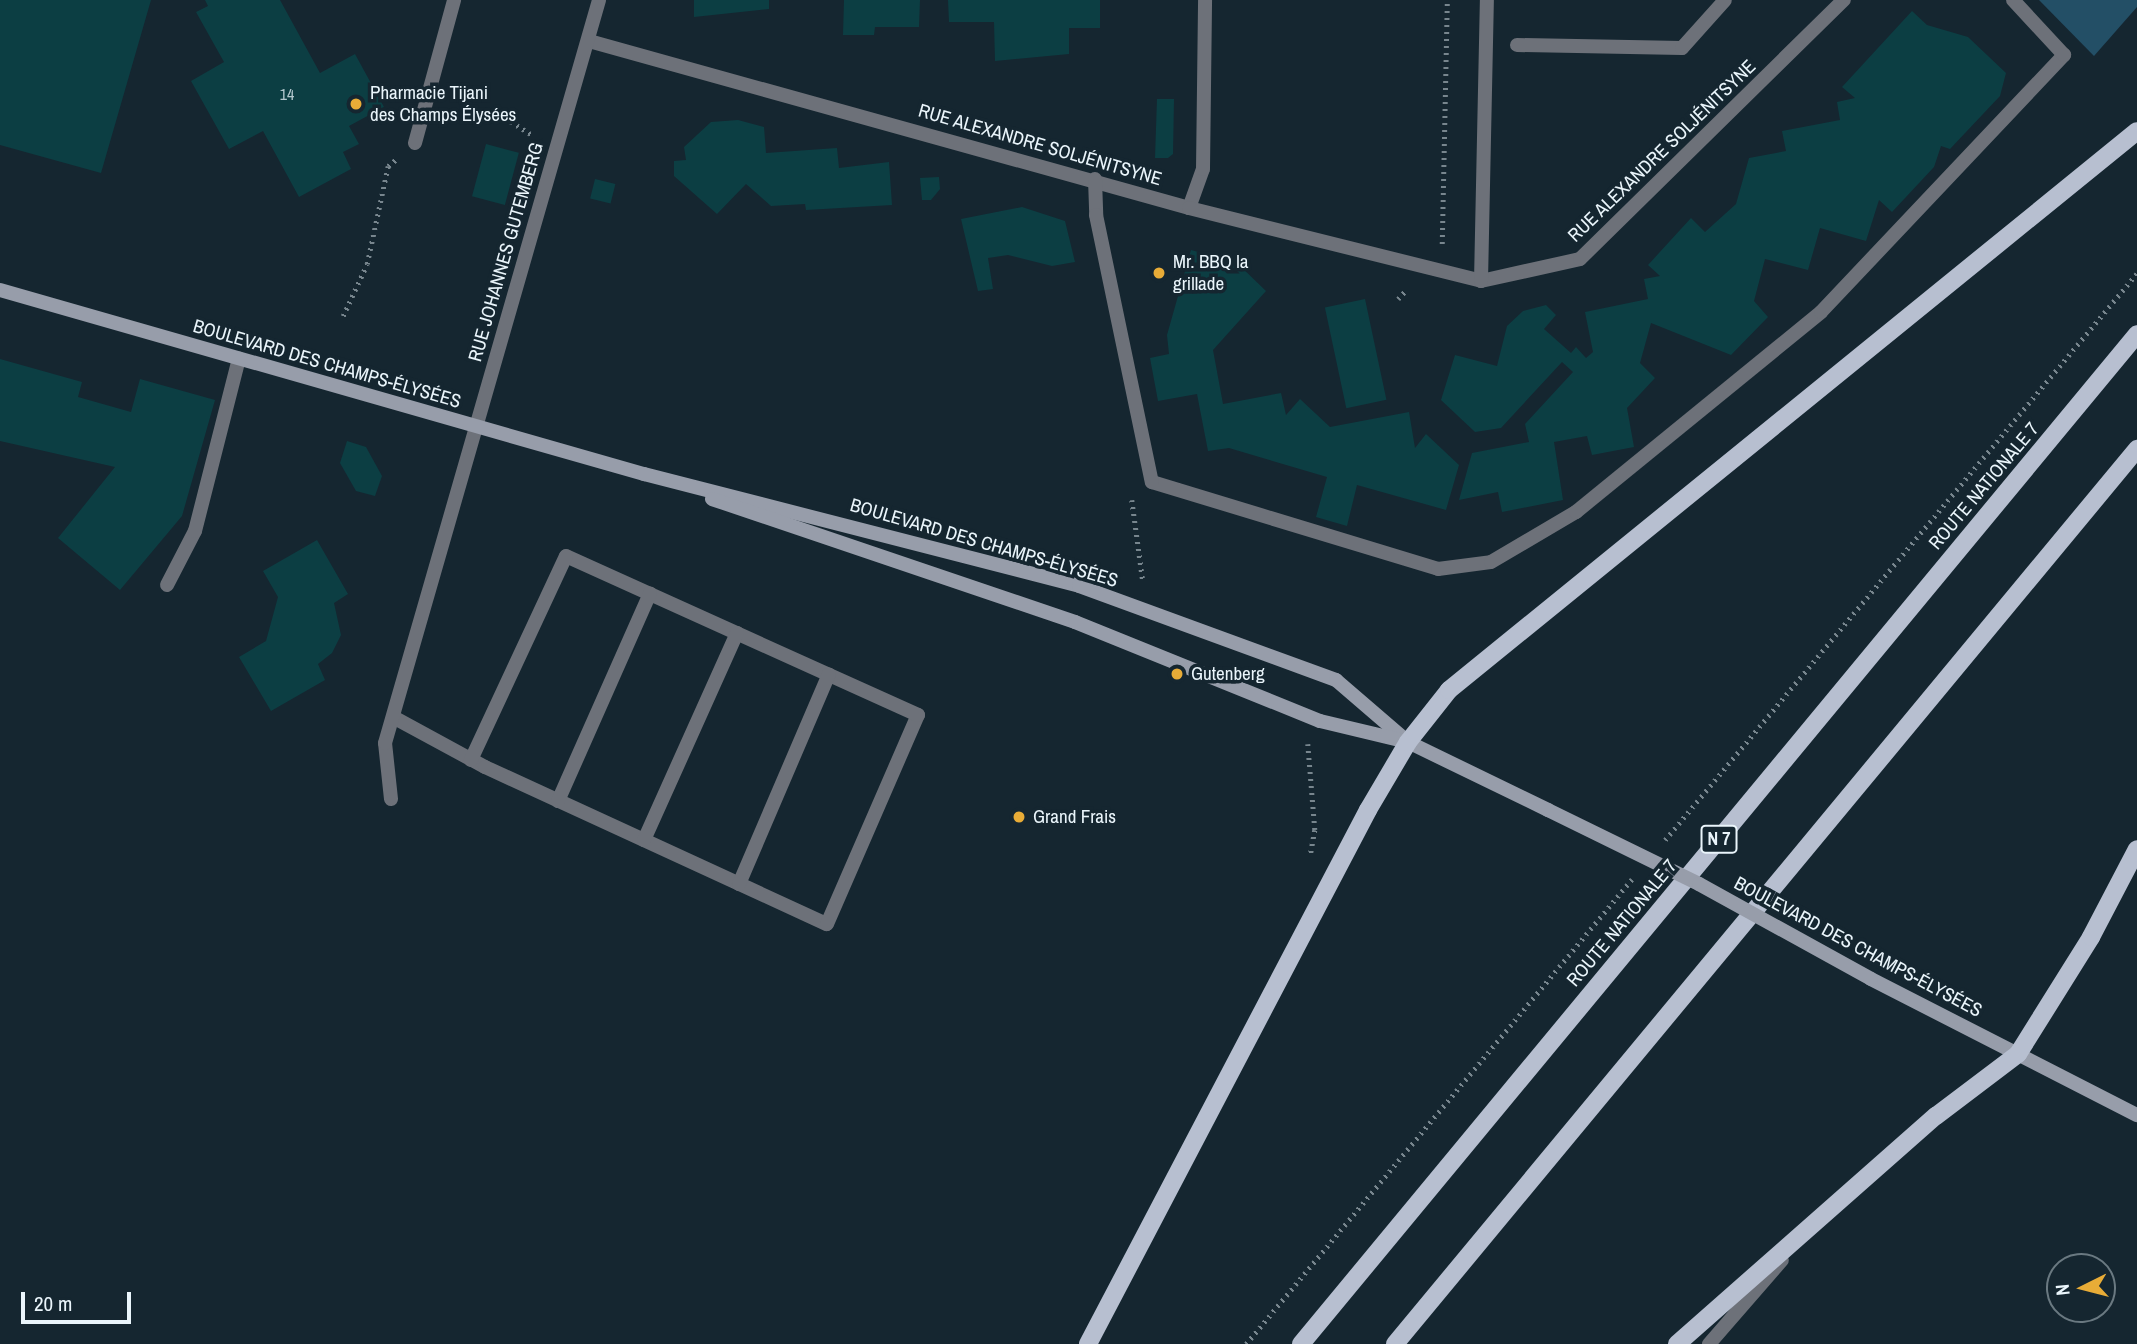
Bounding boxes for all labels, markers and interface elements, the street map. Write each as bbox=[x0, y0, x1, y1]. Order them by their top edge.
street label: RUE ALEXANDRE SOLJÉNITSYNE bbox=[1563, 55, 1761, 247]
place label: Pharmacie Tijani des Champs Élysées bbox=[370, 82, 516, 126]
house number: 14 bbox=[280, 84, 294, 104]
marker: Pharmacie Tijani des Champs Élysées bbox=[348, 96, 364, 112]
street label: RUE ALEXANDRE SOLJÉNITSYNE bbox=[915, 99, 1165, 191]
street label: RUE JOHANNES GUTEMBERG bbox=[464, 140, 548, 364]
place label: Mr. BBQ la grillade bbox=[1173, 251, 1248, 295]
marker: Mr. BBQ la grillade bbox=[1151, 265, 1167, 281]
street label: BOULEVARD DES CHAMPS-ÉLYSÉES bbox=[191, 315, 463, 413]
street label: ROUTE NATIONALE 7 bbox=[1924, 418, 2044, 554]
street label: BOULEVARD DES CHAMPS-ÉLYSÉES bbox=[848, 494, 1120, 592]
place label: Gutenberg bbox=[1191, 663, 1265, 685]
marker: Gutenberg bbox=[1169, 666, 1185, 682]
place label: Grand Frais bbox=[1033, 806, 1116, 828]
marker: Grand Frais bbox=[1011, 809, 1027, 825]
road number: N 7 bbox=[1700, 824, 1738, 854]
street label: ROUTE NATIONALE 7 bbox=[1562, 855, 1682, 991]
street label: BOULEVARD DES CHAMPS-ÉLYSÉES bbox=[1730, 872, 1986, 1022]
north arrow bbox=[2046, 1253, 2116, 1323]
scale bar bbox=[24, 1278, 135, 1322]
text: N bbox=[2049, 1283, 2076, 1297]
text: 20 m bbox=[34, 1289, 72, 1318]

